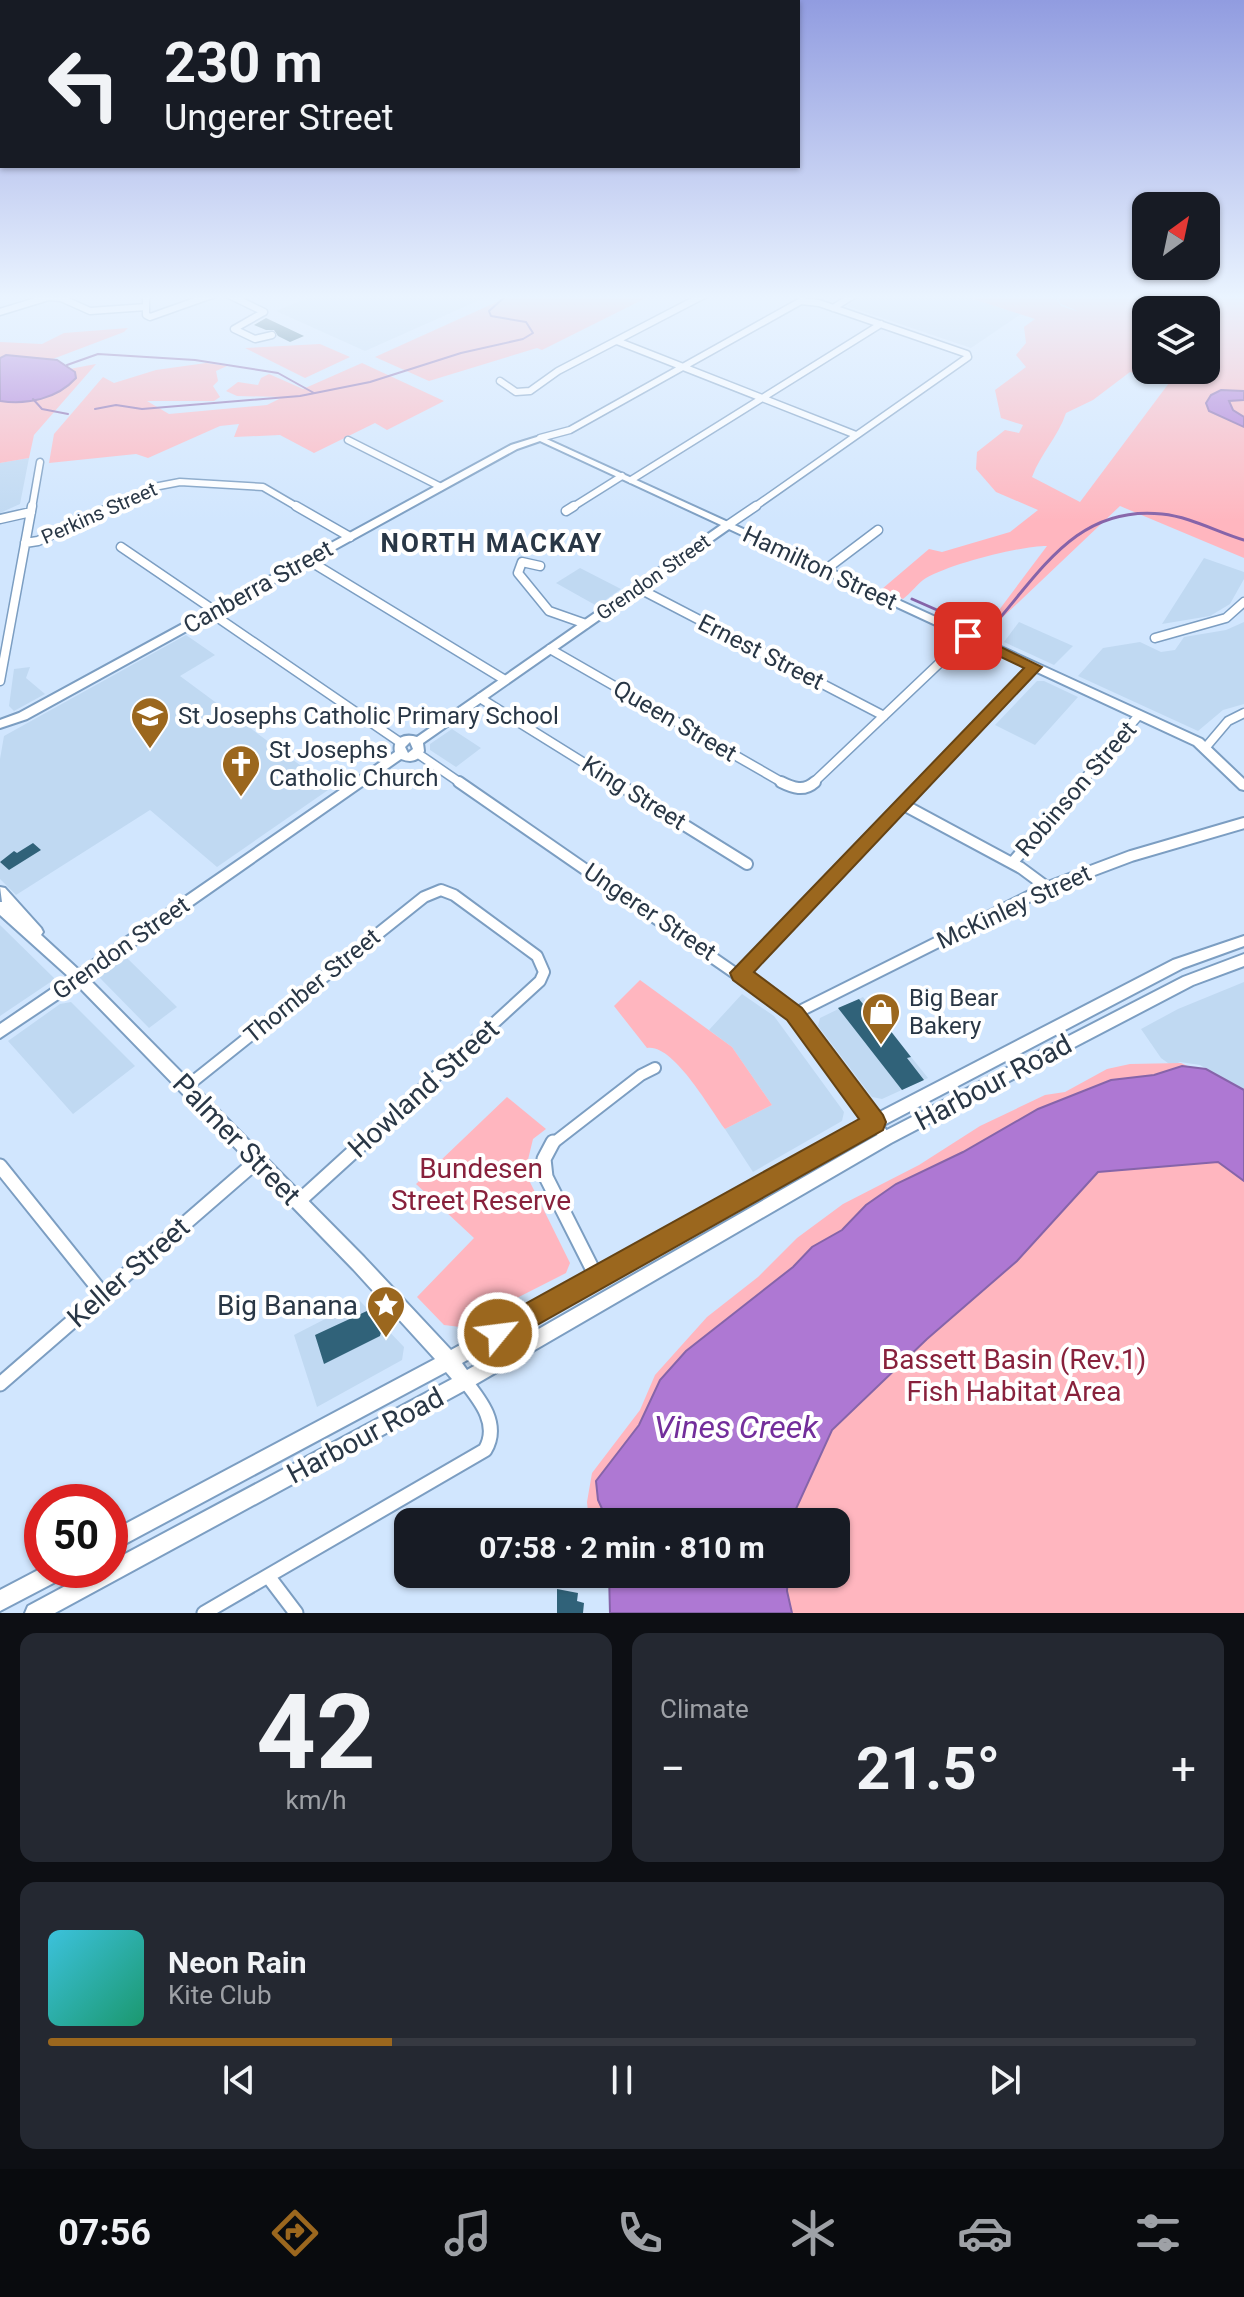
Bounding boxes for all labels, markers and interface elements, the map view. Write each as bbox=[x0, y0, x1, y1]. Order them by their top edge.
text: 230 m bbox=[164, 30, 323, 96]
icon: left bbox=[32, 32, 136, 136]
text: Ungerer Street bbox=[164, 97, 394, 139]
north arrow bbox=[1132, 192, 1220, 280]
map controls bbox=[1132, 192, 1220, 384]
button: layers bbox=[1132, 296, 1220, 384]
street label: Perkins Street bbox=[37, 477, 161, 549]
street label: Hamilton Street bbox=[739, 520, 902, 616]
district label: NORTH MACKAY bbox=[381, 528, 603, 558]
street label: Grendon Street bbox=[592, 529, 714, 625]
street label: Canberra Street bbox=[179, 534, 338, 640]
pin bbox=[934, 602, 1002, 670]
street label: Ernest Street bbox=[693, 608, 829, 696]
icon: arrive bbox=[946, 614, 990, 658]
street label: Queen Street bbox=[608, 674, 742, 768]
school or university icon: St Josephs Catholic Primary School bbox=[129, 695, 171, 750]
place label: St Josephs Catholic Primary School bbox=[178, 702, 559, 730]
street label: Robinson Street bbox=[1010, 716, 1142, 862]
place label: St Josephs Catholic Church bbox=[269, 736, 438, 792]
church icon: St Josephs Catholic Church bbox=[220, 743, 262, 798]
street label: King Street bbox=[577, 750, 691, 836]
street label: Ungerer Street bbox=[579, 858, 721, 966]
street label: McKinley Street bbox=[933, 859, 1096, 955]
street label: Grendon Street bbox=[47, 891, 195, 1005]
street label: Thornber Street bbox=[239, 923, 386, 1049]
place label: Big Bear Bakery bbox=[909, 984, 998, 1040]
shop icon: Big Bear Bakery bbox=[860, 991, 902, 1046]
street label: Howland Street bbox=[341, 1012, 505, 1165]
street label: Harbour Road bbox=[909, 1027, 1077, 1138]
street label: Palmer Street bbox=[166, 1067, 307, 1212]
park label: Bundesen Street Reserve bbox=[391, 1152, 571, 1217]
street label: Keller Street bbox=[61, 1210, 196, 1334]
place icon: Big Banana bbox=[365, 1284, 407, 1339]
place label: Big Banana bbox=[217, 1289, 358, 1322]
position arrow bbox=[456, 1291, 540, 1375]
park label: Bassett Basin (Rev.1) Fish Habitat Area bbox=[882, 1343, 1146, 1408]
street label: Harbour Road bbox=[281, 1380, 449, 1491]
water label: Vines Creek bbox=[654, 1408, 819, 1446]
speed limit sign: 50 bbox=[24, 1484, 128, 1588]
text: 07:58 · 2 min · 810 m bbox=[479, 1530, 765, 1565]
text: 42 bbox=[256, 1672, 376, 1793]
text: Climate bbox=[660, 1694, 749, 1724]
text: 21.5° bbox=[856, 1733, 1000, 1804]
text: − bbox=[660, 1743, 685, 1795]
text: + bbox=[1171, 1743, 1196, 1795]
text: km/h bbox=[285, 1785, 347, 1815]
text: Neon Rain bbox=[168, 1945, 307, 1980]
text: Kite Club bbox=[168, 1980, 272, 2010]
icon: previous bbox=[217, 2058, 261, 2102]
icon: pause bbox=[600, 2058, 644, 2102]
icon: next bbox=[983, 2058, 1027, 2102]
icon: directions bbox=[267, 2205, 323, 2261]
icon: music bbox=[440, 2205, 496, 2261]
icon: phone bbox=[612, 2205, 668, 2261]
icon: climate bbox=[785, 2205, 841, 2261]
icon: car bbox=[957, 2205, 1013, 2261]
icon: filters bbox=[1130, 2205, 1186, 2261]
text: 07:56 bbox=[58, 2212, 151, 2254]

